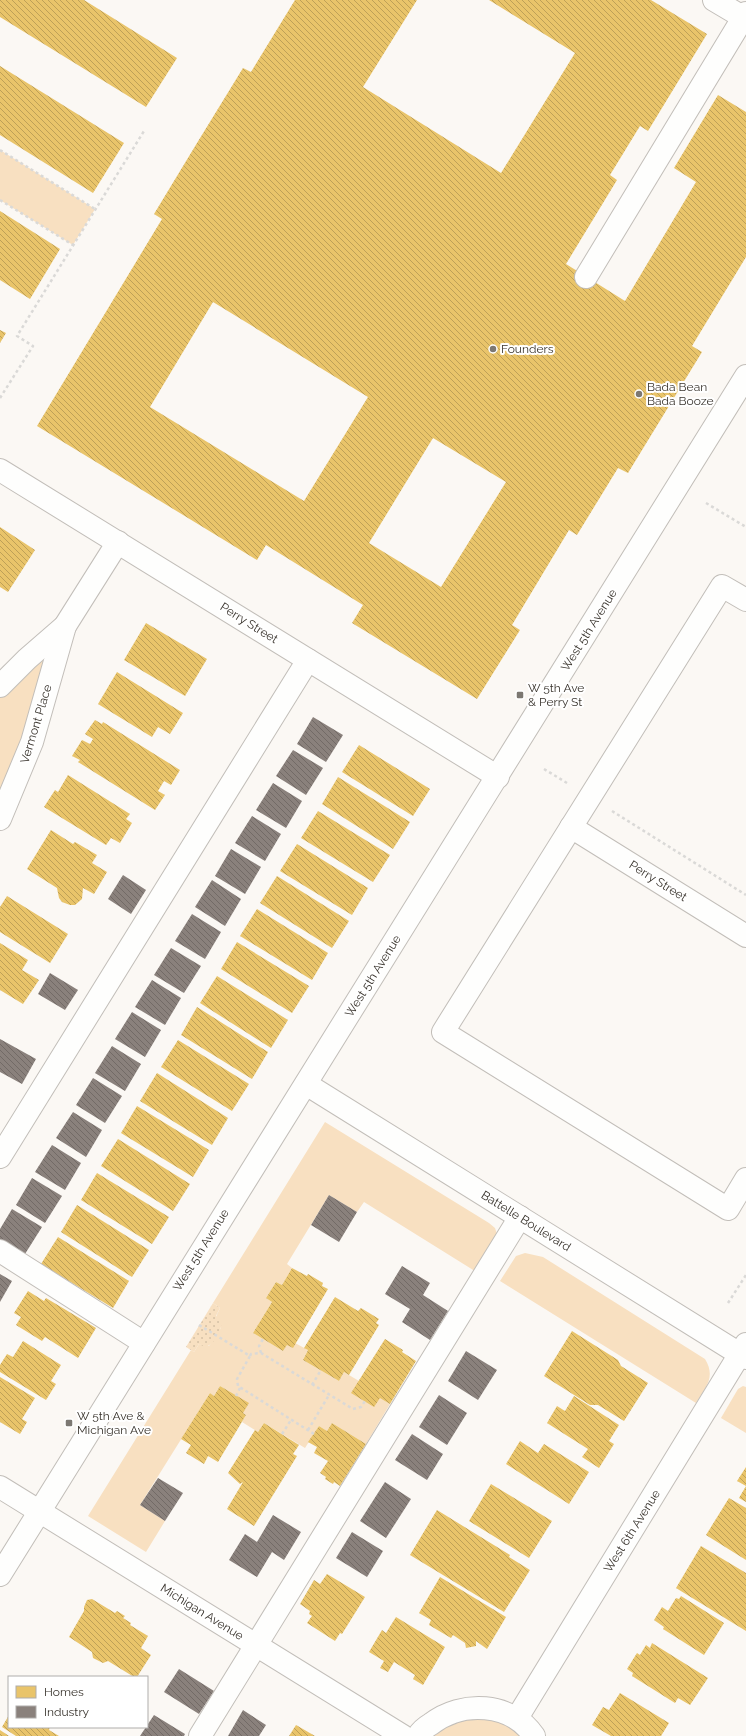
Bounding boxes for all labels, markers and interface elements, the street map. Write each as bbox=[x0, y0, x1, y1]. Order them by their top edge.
place label: Founders bbox=[501, 342, 554, 356]
marker: Founders bbox=[488, 344, 498, 354]
place label: Bada Bean Bada Booze bbox=[647, 380, 714, 408]
marker: Bada Bean Bada Booze bbox=[634, 389, 644, 399]
street label: West 5th Avenue bbox=[558, 586, 620, 674]
street label: Perry Street bbox=[218, 600, 280, 646]
place label: W 5th Ave & Perry St bbox=[528, 681, 584, 709]
street label: Vermont Place bbox=[17, 683, 55, 765]
marker: W 5th Ave & Perry St bbox=[515, 690, 525, 700]
street label: Perry Street bbox=[627, 858, 689, 904]
street label: West 5th Avenue bbox=[342, 932, 404, 1020]
street label: Battelle Boulevard bbox=[479, 1188, 573, 1254]
street label: West 5th Avenue bbox=[170, 1206, 232, 1294]
place label: W 5th Ave & Michigan Ave bbox=[77, 1409, 151, 1437]
marker: W 5th Ave & Michigan Ave bbox=[64, 1418, 74, 1428]
street label: West 6th Avenue bbox=[601, 1487, 663, 1575]
street label: Michigan Avenue bbox=[158, 1581, 246, 1643]
legend bbox=[8, 1676, 148, 1728]
text: Homes bbox=[44, 1685, 84, 1699]
text: Industry bbox=[44, 1705, 90, 1719]

